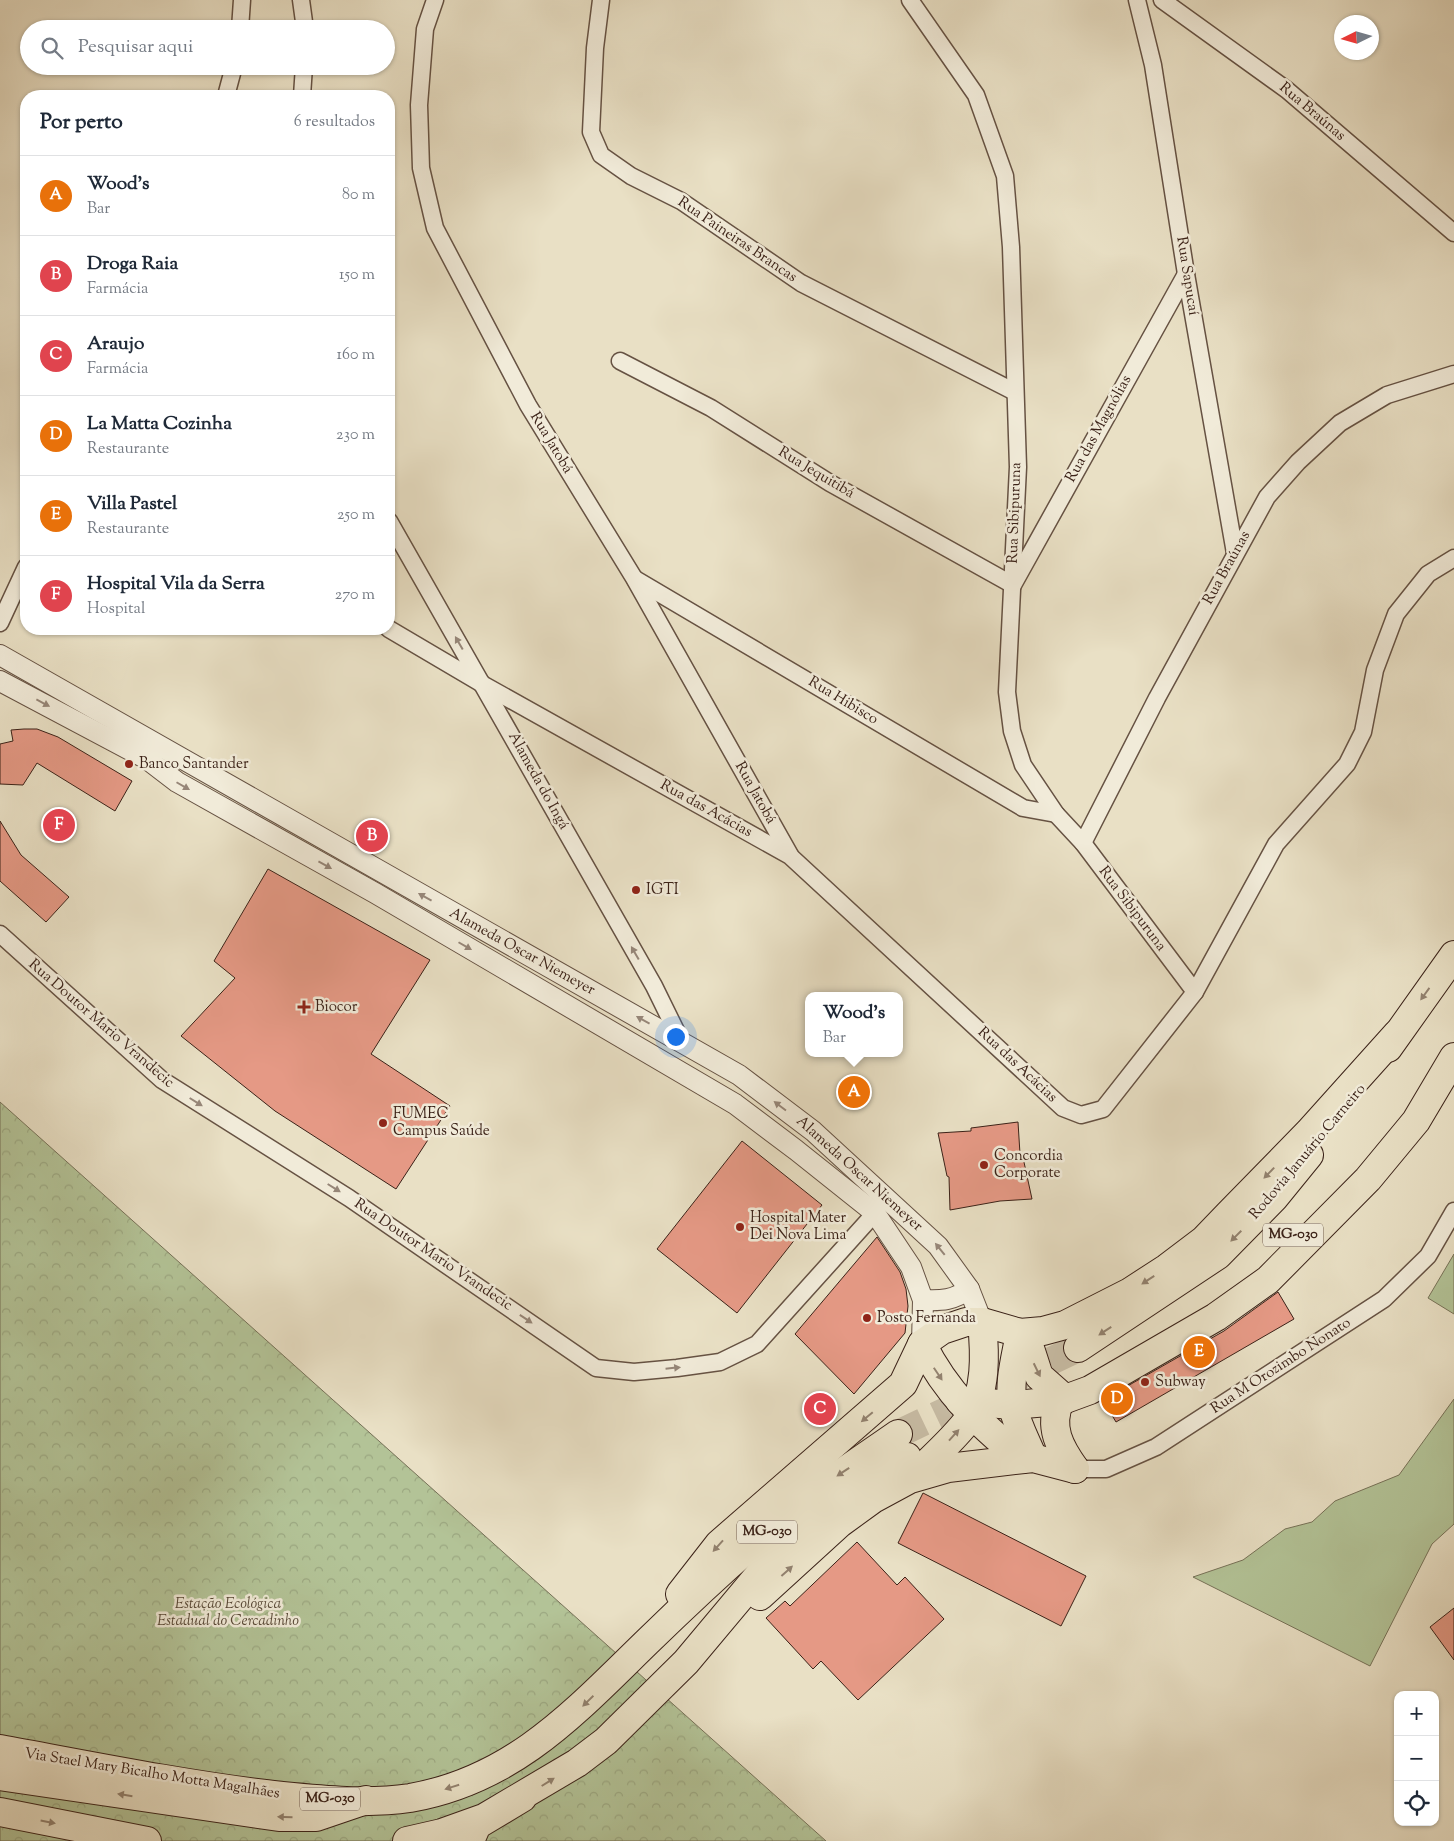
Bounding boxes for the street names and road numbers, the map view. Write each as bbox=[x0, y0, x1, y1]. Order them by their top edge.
street label: Rua Braúnas bbox=[1274, 78, 1350, 146]
street label: Rua Paineiras Brancas bbox=[673, 192, 801, 288]
street label: Rua Sapucaí bbox=[1170, 235, 1204, 317]
street label: Rua das Magnólias bbox=[1061, 372, 1137, 486]
street label: Rua Jatobá bbox=[524, 408, 578, 478]
street label: Rua Jequitibá bbox=[774, 442, 858, 504]
street label: Rua Sibipuruna bbox=[1003, 462, 1027, 564]
street label: Rua Braúnas bbox=[1198, 527, 1256, 609]
street label: Rua Hibisco bbox=[804, 672, 882, 730]
street label: Alameda do Ingá bbox=[502, 728, 574, 834]
street label: Rua Jatobá bbox=[729, 758, 781, 828]
street label: Rua das Acácias bbox=[656, 775, 756, 843]
street label: Rua Sibipuruna bbox=[1093, 862, 1171, 956]
street label: Alameda Oscar Niemeyer bbox=[445, 903, 599, 1001]
street label: Rua Doutor Mario Vrandecic bbox=[23, 955, 179, 1093]
street label: Rua das Acácias bbox=[972, 1022, 1062, 1108]
street label: Rodovia Januário Carneiro bbox=[1245, 1080, 1371, 1224]
street label: Alameda Oscar Niemeyer bbox=[791, 1111, 927, 1237]
street label: Rua Doutor Mario Vrandecic bbox=[350, 1194, 517, 1316]
road number: MG-030 bbox=[1263, 1224, 1323, 1246]
street label: Rua M Orozimbo Nonato bbox=[1207, 1313, 1355, 1419]
road number: MG-030 bbox=[737, 1520, 797, 1544]
street label: Via Stael Mary Bicalho Motta Magalhães bbox=[23, 1743, 281, 1805]
road number: MG-030 bbox=[300, 1788, 360, 1810]

